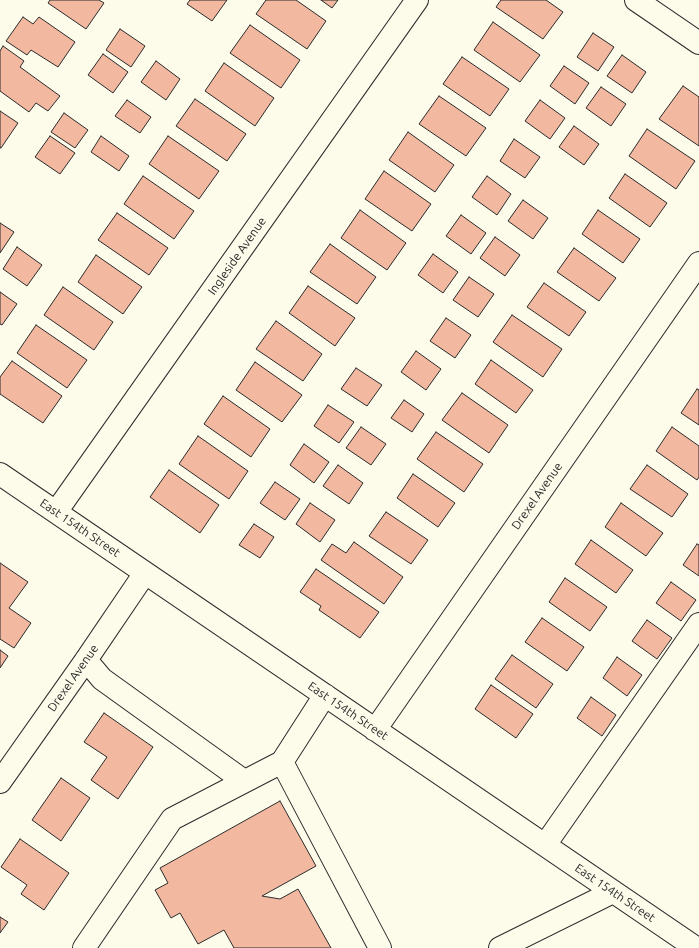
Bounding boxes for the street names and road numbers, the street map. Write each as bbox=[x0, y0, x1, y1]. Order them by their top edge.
street label: Ingleside Avenue bbox=[205, 214, 269, 298]
street label: Drexel Avenue bbox=[509, 460, 565, 532]
street label: East 154th Street bbox=[37, 496, 123, 560]
street label: Drexel Avenue bbox=[45, 642, 101, 714]
street label: East 154th Street bbox=[305, 679, 391, 743]
street label: East 154th Street bbox=[572, 861, 658, 925]

